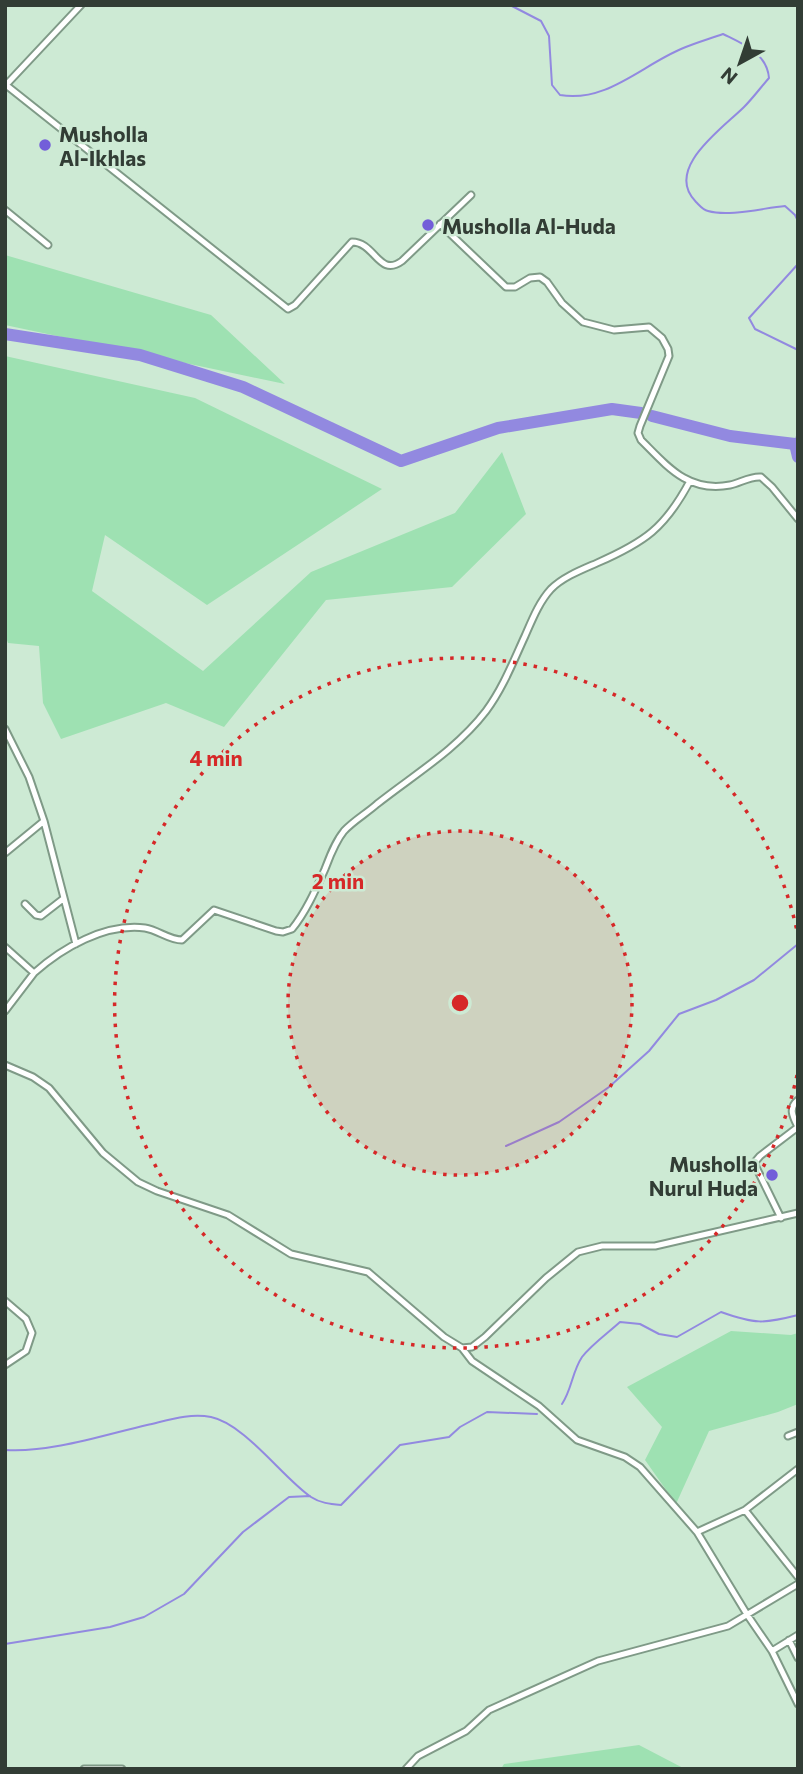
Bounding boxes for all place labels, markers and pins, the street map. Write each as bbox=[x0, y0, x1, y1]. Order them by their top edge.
place label: Musholla Al-Ikhlas bbox=[59, 121, 148, 170]
marker: Musholla Al-Ikhlas bbox=[37, 137, 53, 153]
place label: Musholla Al-Huda bbox=[442, 213, 616, 238]
marker: Musholla Al-Huda bbox=[420, 217, 436, 233]
centre of rings bbox=[448, 991, 472, 1015]
place label: Musholla Nurul Huda bbox=[649, 1151, 758, 1200]
marker: Musholla Nurul Huda bbox=[764, 1167, 780, 1183]

